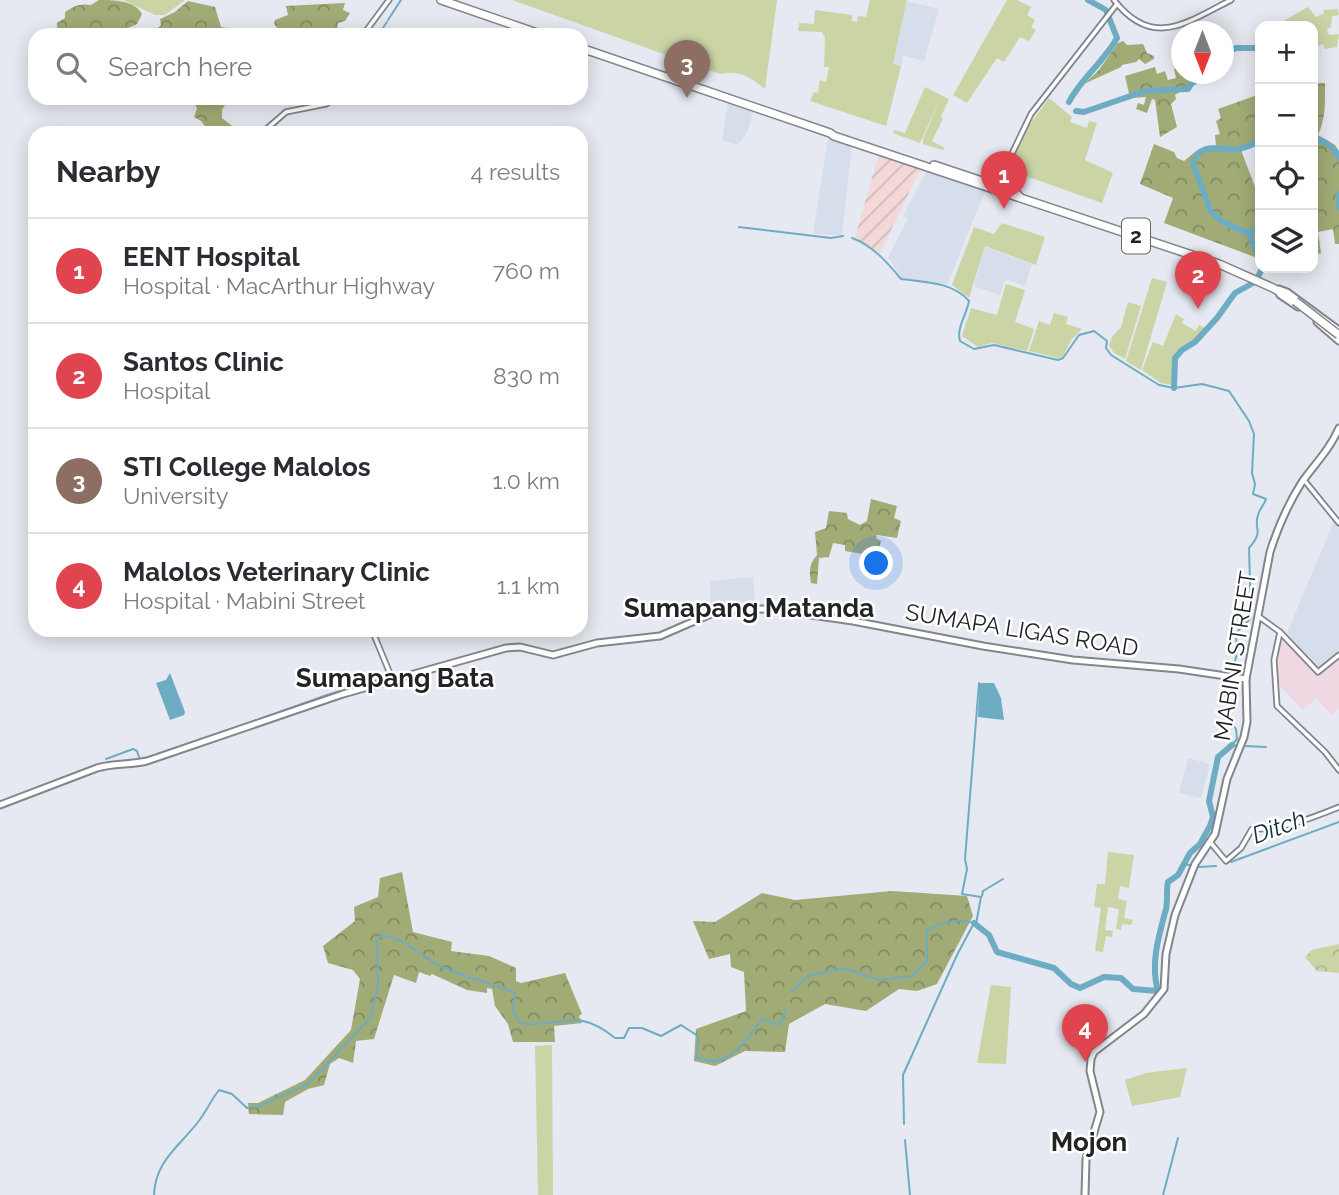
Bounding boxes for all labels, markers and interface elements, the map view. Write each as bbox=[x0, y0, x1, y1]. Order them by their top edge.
north arrow bbox=[1171, 21, 1234, 84]
map controls bbox=[1255, 21, 1318, 273]
button: + bbox=[1255, 21, 1318, 84]
search box bbox=[28, 28, 588, 105]
pin: 3 bbox=[664, 40, 710, 98]
icon: search bbox=[52, 48, 90, 86]
text: Search here bbox=[108, 52, 252, 82]
button: − bbox=[1255, 84, 1318, 147]
button: locate bbox=[1255, 147, 1318, 210]
pin: 1 bbox=[981, 151, 1027, 209]
text: Nearby bbox=[56, 154, 160, 189]
text: 4 results bbox=[471, 158, 560, 185]
button: layers bbox=[1255, 210, 1318, 273]
road number: 2 bbox=[1122, 218, 1150, 254]
text: EENT Hospital bbox=[123, 242, 300, 272]
pin: 2 bbox=[1175, 251, 1221, 309]
text: 1 bbox=[73, 257, 85, 284]
text: 760 m bbox=[493, 257, 560, 284]
text: Hospital · MacArthur Highway bbox=[123, 272, 435, 299]
text: Santos Clinic bbox=[123, 347, 284, 377]
text: 2 bbox=[73, 362, 85, 389]
text: 830 m bbox=[493, 362, 560, 389]
text: Hospital bbox=[123, 377, 210, 404]
text: STI College Malolos bbox=[123, 452, 371, 482]
text: 3 bbox=[73, 467, 85, 494]
text: 1.0 km bbox=[493, 467, 560, 494]
text: University bbox=[123, 482, 228, 509]
your location bbox=[859, 546, 893, 580]
text: Malolos Veterinary Clinic bbox=[123, 557, 430, 587]
street label: MABINI STREET bbox=[1208, 569, 1261, 743]
text: 4 bbox=[72, 572, 86, 599]
text: 1.1 km bbox=[497, 572, 560, 599]
text: Hospital · Mabini Street bbox=[123, 587, 366, 614]
district label: Sumapang Matanda bbox=[624, 593, 874, 623]
street label: SUMAPA LIGAS ROAD bbox=[904, 598, 1140, 661]
district label: Sumapang Bata bbox=[296, 663, 494, 693]
water label: Ditch bbox=[1248, 803, 1310, 850]
pin: 4 bbox=[1062, 1004, 1108, 1062]
district label: Mojon bbox=[1051, 1127, 1127, 1157]

